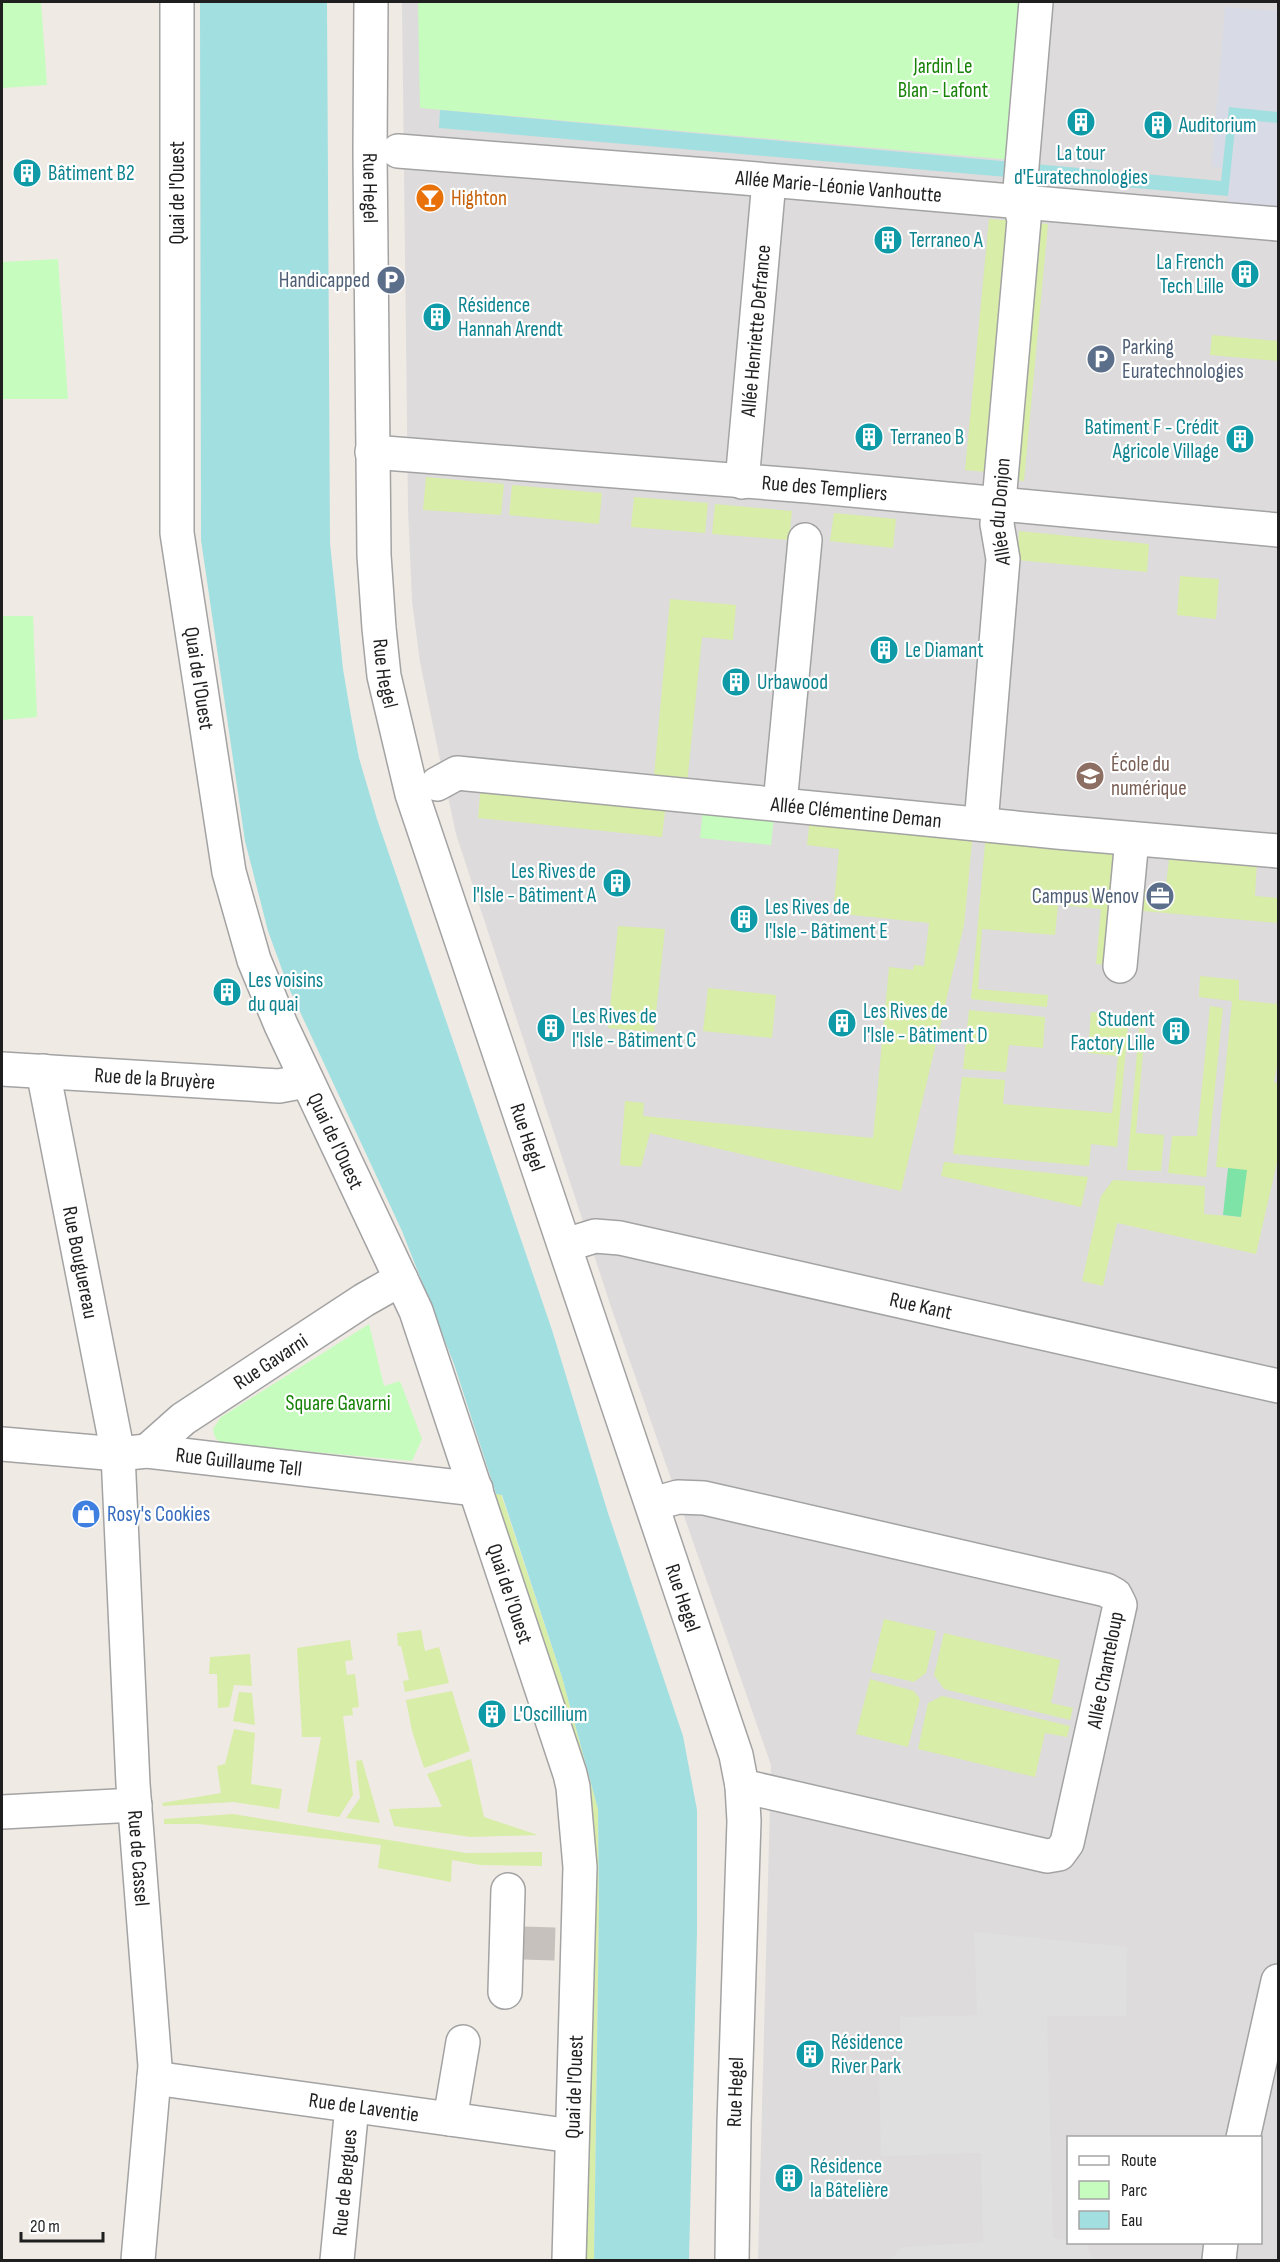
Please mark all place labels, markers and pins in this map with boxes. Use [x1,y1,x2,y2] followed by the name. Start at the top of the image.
[1065,106,1097,138] building icon: La tour d'Euratechnologies
[1142,109,1174,141] building icon: Auditorium
[1178,113,1257,138] place label: Auditorium
[1014,141,1148,190] place label: La tour d'Euratechnologies
[11,157,43,189] building icon: Bâtiment B2
[48,161,135,186] place label: Bâtiment B2
[414,182,446,214] bar icon: Highton
[451,186,507,211] place label: Highton
[872,224,904,256] building icon: Terraneo A
[909,228,984,253] place label: Terraneo A
[1156,250,1224,299] place label: La French Tech Lille
[1229,258,1261,290] building icon: La French Tech Lille
[375,264,407,296] parking icon: Handicapped
[279,268,370,293] place label: Handicapped
[458,293,563,342] place label: Résidence Hannah Arendt
[421,301,453,333] building icon: Résidence Hannah Arendt
[1122,335,1244,384] place label: Parking Euratechnologies
[1085,343,1117,375] parking icon: Parking Euratechnologies
[1084,415,1219,464] place label: Batiment F - Crédit Agricole Village
[853,421,885,453] building icon: Terraneo B
[1224,423,1256,455] building icon: Batiment F - Crédit Agricole Village
[890,425,964,450] place label: Terraneo B
[868,634,900,666] building icon: Le Diamant
[905,638,984,663] place label: Le Diamant
[720,666,752,698] building icon: Urbawood
[757,670,828,695] place label: Urbawood
[1111,752,1187,801] place label: École du numérique
[1074,760,1106,792] school or university icon: École du numérique
[473,859,597,908] place label: Les Rives de l'Isle - Bâtiment A
[601,867,633,899] building icon: Les Rives de l'Isle - Bâtiment A
[1144,880,1176,912] office icon: Campus Wenov
[1032,884,1139,909] place label: Campus Wenov
[765,895,888,944] place label: Les Rives de l'Isle - Bâtiment E
[728,903,760,935] building icon: Les Rives de l'Isle - Bâtiment E
[248,968,323,1017] place label: Les voisins du quai
[211,976,243,1008] building icon: Les voisins du quai
[863,999,988,1048] place label: Les Rives de l'Isle - Bâtiment D
[572,1004,697,1053] place label: Les Rives de l'Isle - Bâtiment C
[826,1007,858,1039] building icon: Les Rives de l'Isle - Bâtiment D
[1071,1007,1155,1056] place label: Student Factory Lille
[535,1012,567,1044] building icon: Les Rives de l'Isle - Bâtiment C
[1160,1015,1192,1047] building icon: Student Factory Lille
[70,1498,102,1530] shop icon: Rosy's Cookies
[107,1502,210,1527] place label: Rosy's Cookies
[476,1698,508,1730] building icon: L'Oscillium
[513,1702,588,1727] place label: L'Oscillium
[831,2030,903,2079] place label: Résidence River Park
[794,2038,826,2070] building icon: Résidence River Park
[810,2154,888,2203] place label: Résidence la Bâtelière
[773,2162,805,2194] building icon: Résidence la Bâtelière

